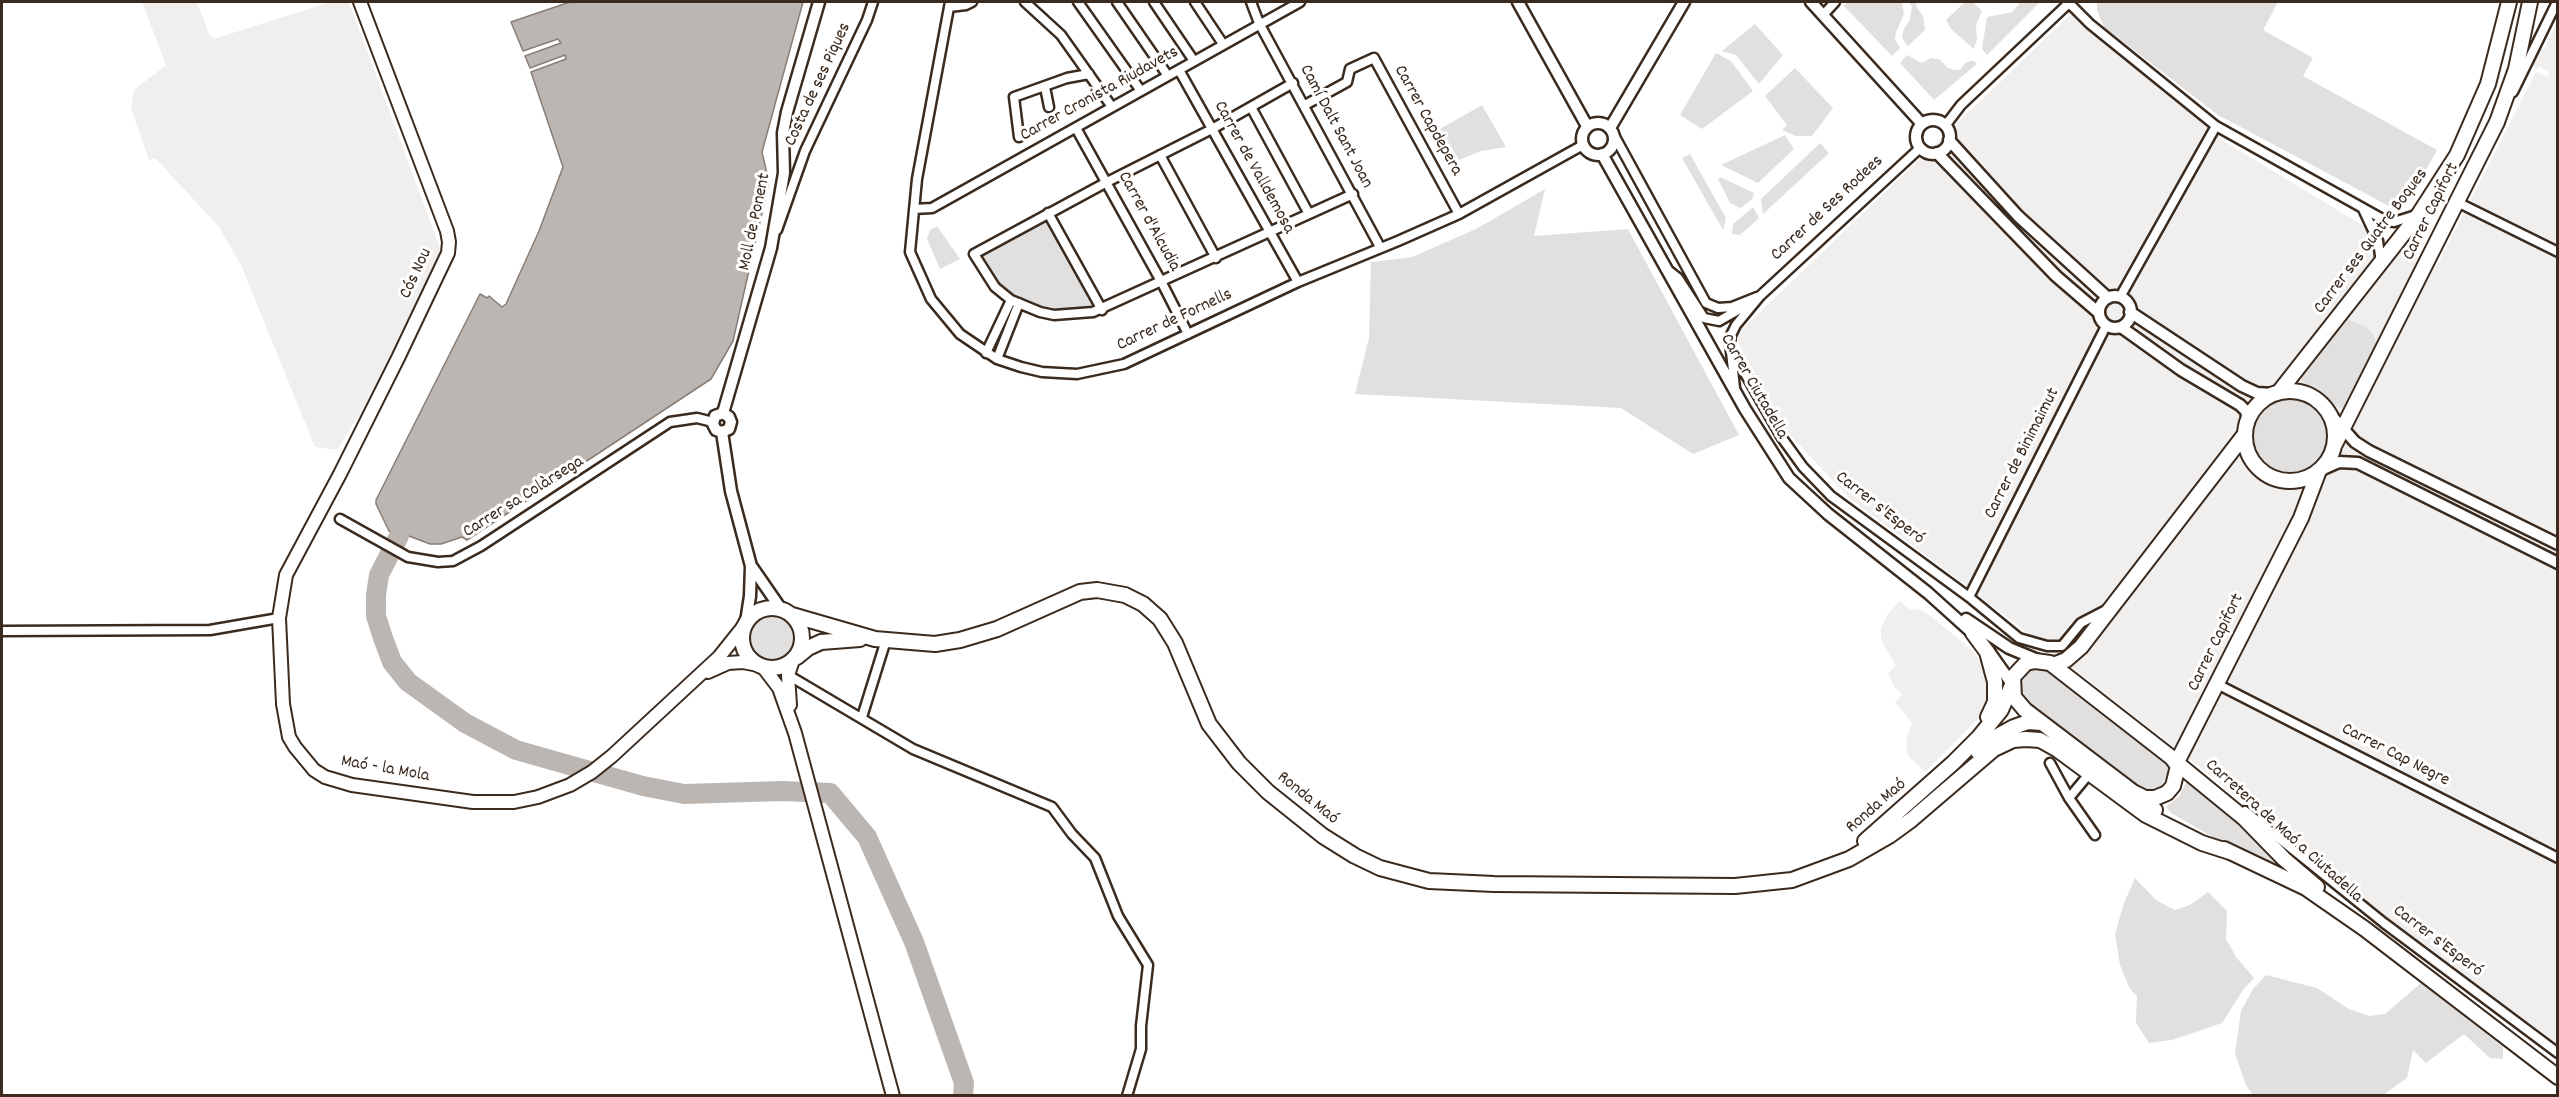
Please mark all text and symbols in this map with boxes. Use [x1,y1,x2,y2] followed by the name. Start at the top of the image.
[781,20,857,150] street label: Costa de ses Piques
[1017,42,1183,148] street label: Carrer Cronista Riudavets
[1293,62,1377,192] street label: Camí Dalt Sant Joan
[1388,62,1466,180] street label: Carrer Capdepera
[1208,98,1298,238] street label: Carrer de Valldemosa
[1767,151,1889,267] street label: Carrer de Ses Rodees
[2399,160,2465,264] street label: Carrer Capifort
[2310,165,2434,319] street label: Carrer ses Quatre Boques
[1112,168,1184,276] street label: Carrer d'Alcudia
[735,171,777,273] street label: Moll de Ponent
[396,245,438,303] street label: Cós Nou
[1114,285,1236,357] street label: Carrer de Fornells
[1714,331,1792,443] street label: Carrer Ciutadella
[1981,385,2065,523] street label: Carrer de Binimaimut
[460,452,588,544] street label: Carrer sa Colàrsega
[1830,467,1928,551] street label: Carrer s'Esperó
[2184,591,2250,695] street label: Carrer Capifort
[2337,719,2453,793] street label: Carrer Cap Negre
[339,752,431,788] street label: Maó - la Mola
[2200,755,2366,909] street label: Carretera de Maó a Ciutadella
[1272,768,1342,830] street label: Ronda Maó
[1842,775,1912,839] street label: Ronda Maó
[2388,901,2486,983] street label: Carrer s'Esperó

